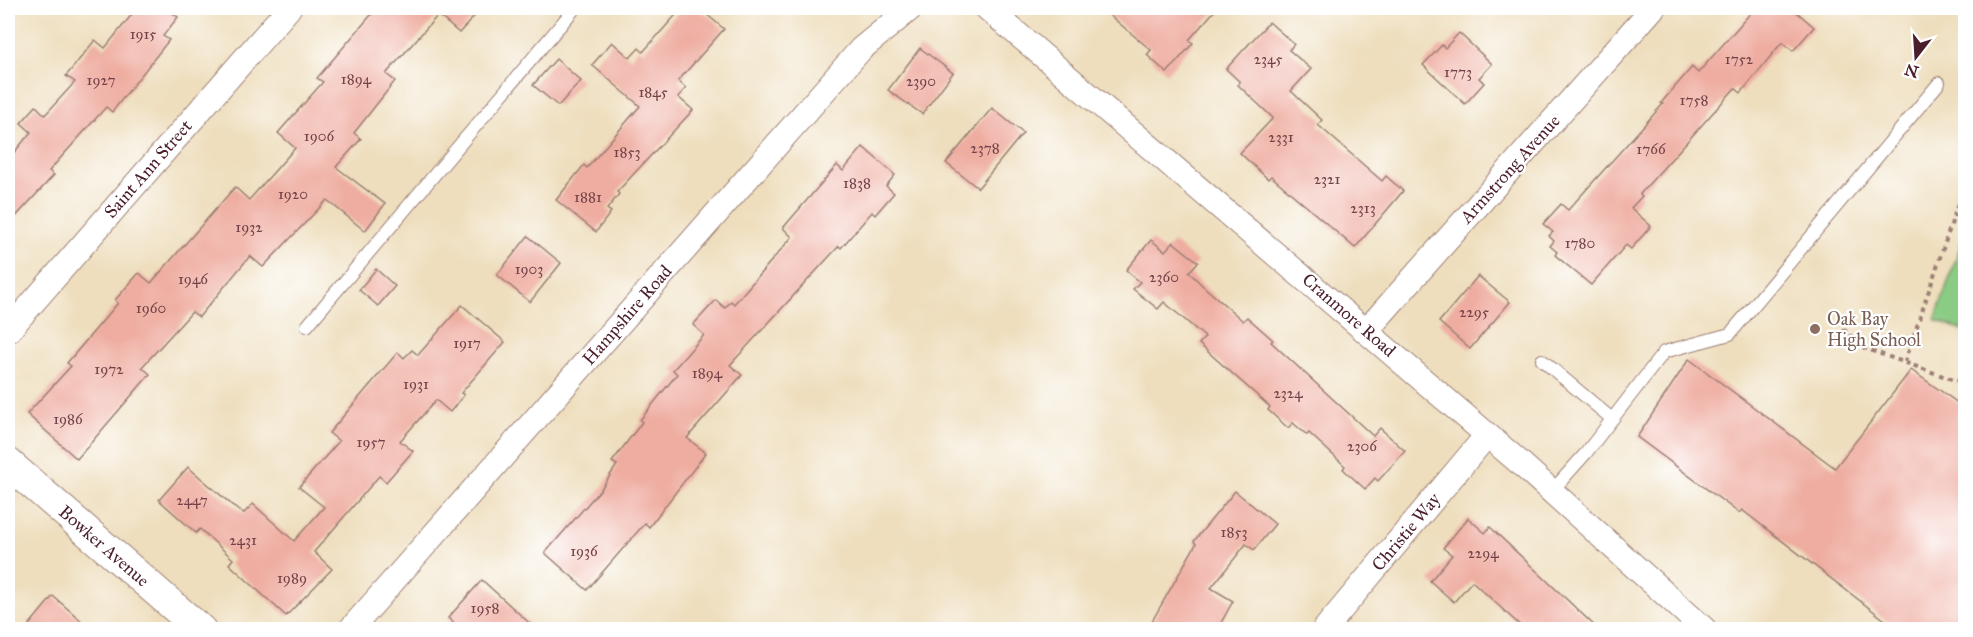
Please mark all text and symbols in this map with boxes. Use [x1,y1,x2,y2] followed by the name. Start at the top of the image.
[130,25,156,43] house number: 1915
[1886,27,1946,87] north arrow
[1254,50,1282,68] house number: 2345
[1725,50,1754,68] house number: 1752
[1902,60,1921,82] text: N
[1444,63,1472,81] house number: 1773
[341,70,372,88] house number: 1894
[87,71,115,89] house number: 1927
[906,72,936,90] house number: 2390
[638,83,668,101] house number: 1845
[1680,91,1708,109] house number: 1758
[1455,110,1565,229] street label: Armstrong Avenue
[99,115,197,223] street label: Saint Ann Street
[304,127,335,145] house number: 1906
[1268,128,1294,146] house number: 2331
[970,139,1000,157] house number: 2378
[1636,140,1667,158] house number: 1766
[614,143,640,161] house number: 1853
[1314,170,1340,188] house number: 2321
[843,174,871,192] house number: 1838
[278,185,308,203] house number: 1920
[574,188,602,206] house number: 1881
[1350,199,1376,217] house number: 2313
[235,218,263,236] house number: 1932
[1565,234,1595,252] house number: 1780
[515,260,543,278] house number: 1903
[578,261,676,369] street label: Hampshire Road
[1149,268,1179,286] house number: 2360
[1298,268,1400,362] street label: Cranmore Road
[178,270,209,288] house number: 1946
[136,299,166,317] house number: 1960
[1459,303,1489,321] house number: 2295
[1827,308,1921,352] place label: Oak Bay High School
[1808,322,1822,336] marker: Oak Bay High School
[453,334,481,352] house number: 1917
[94,360,124,378] house number: 1972
[692,364,723,382] house number: 1894
[403,375,429,393] house number: 1931
[1273,384,1303,402] house number: 2324
[53,410,84,428] house number: 1986
[357,433,385,451] house number: 1957
[1347,437,1378,455] house number: 2306
[1367,488,1445,576] street label: Christie Way
[176,491,208,509] house number: 2447
[54,501,154,591] street label: Bowker Avenue
[1221,523,1247,541] house number: 1853
[229,531,257,549] house number: 2431
[570,542,599,560] house number: 1936
[1467,544,1499,562] house number: 2294
[277,569,307,587] house number: 1989
[471,599,499,617] house number: 1958

